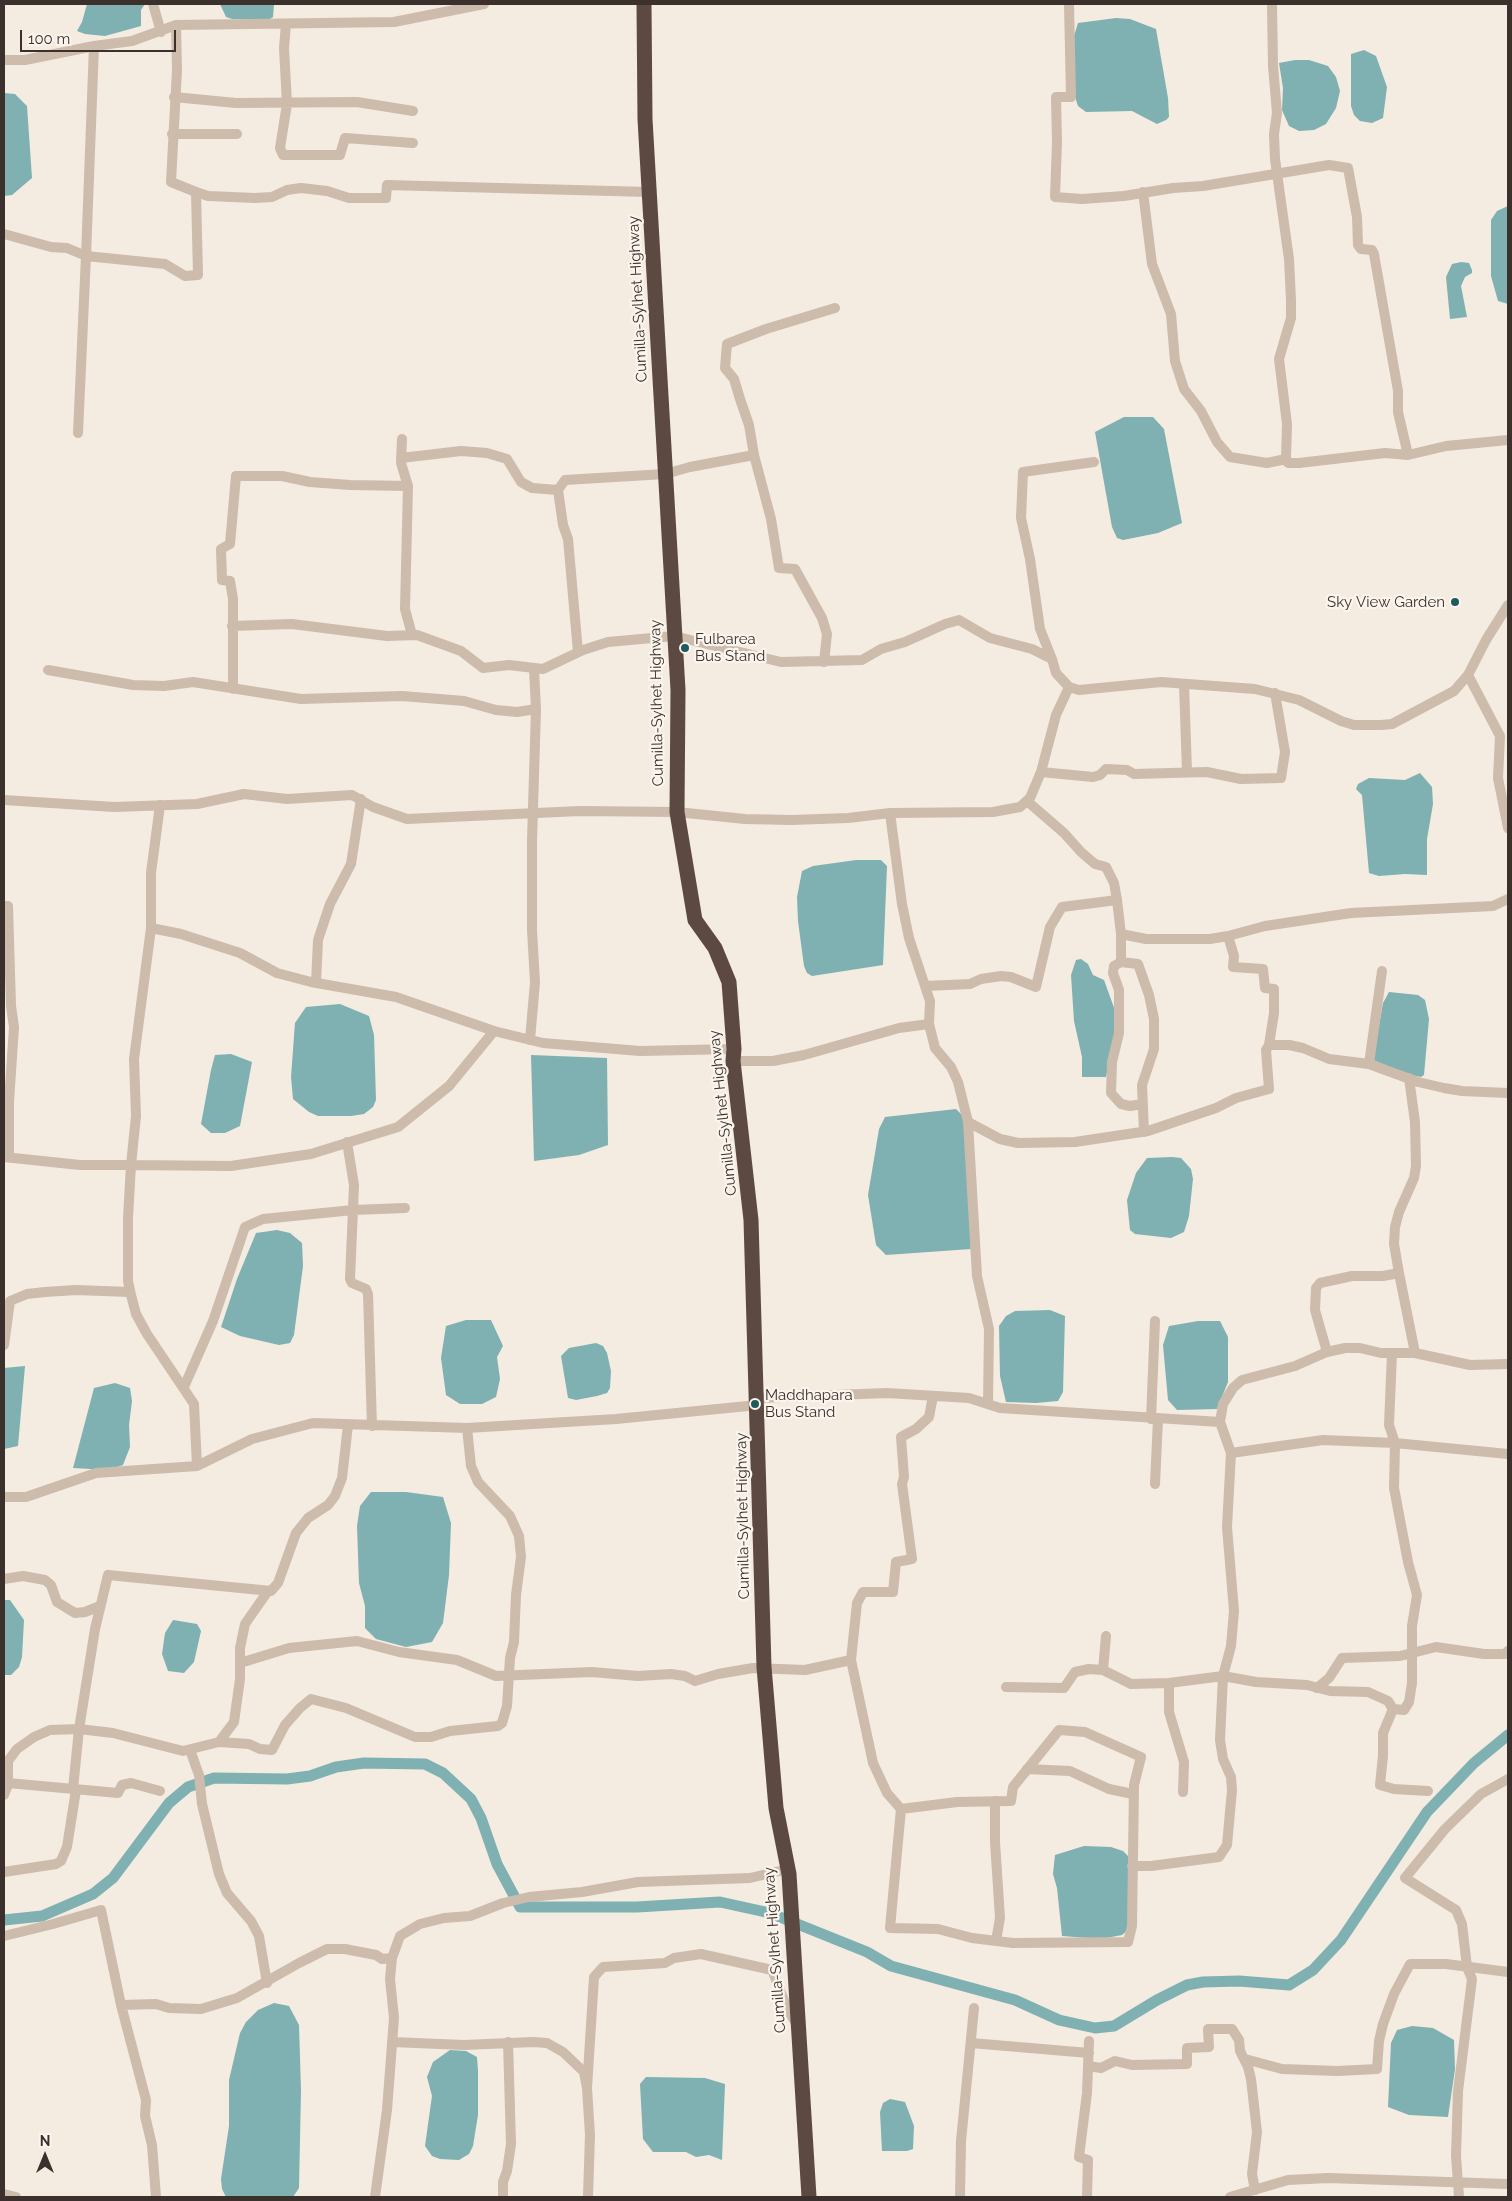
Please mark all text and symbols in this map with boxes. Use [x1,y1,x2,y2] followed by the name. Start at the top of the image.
[22,20,179,52] scale bar
[28,30,70,48] text: 100 m
[625,215,651,383] street label: Cumilla-Sylhet Highway
[1327,593,1445,611] place label: Sky View Garden
[1449,596,1461,608] marker: Sky View Garden
[647,620,667,786] street label: Cumilla-Sylhet Highway
[695,630,765,665] place label: Fulbarea Bus Stand
[679,642,691,654] marker: Fulbarea Bus Stand
[705,1029,741,1197] street label: Cumilla-Sylhet Highway
[765,1386,853,1421] place label: Maddhapara Bus Stand
[749,1398,761,1410] marker: Maddhapara Bus Stand
[733,1433,753,1599] street label: Cumilla-Sylhet Highway
[760,1866,790,2034] street label: Cumilla-Sylhet Highway
[20,2131,70,2181] north arrow
[40,2133,50,2149] text: N

